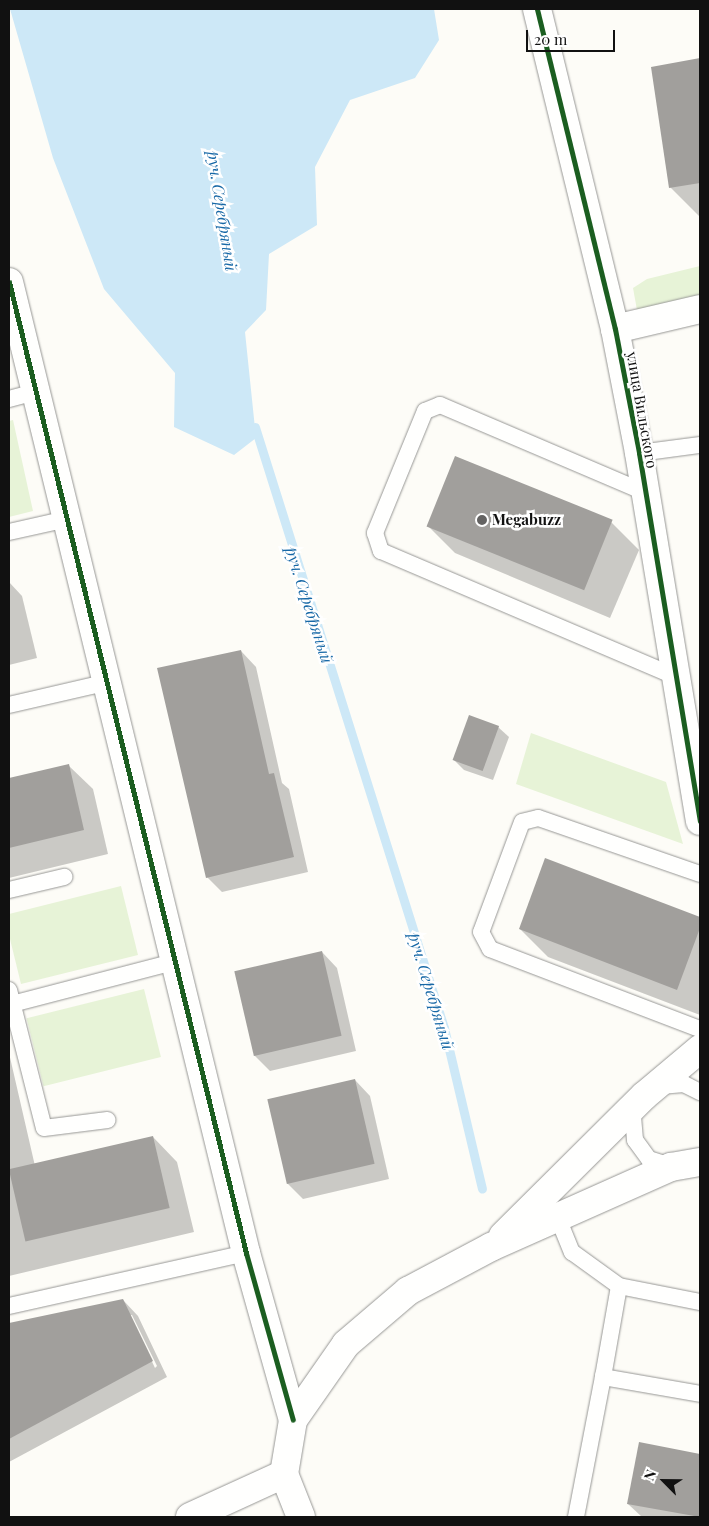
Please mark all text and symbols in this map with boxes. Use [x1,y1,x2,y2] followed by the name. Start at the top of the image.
[529,20,618,52] scale bar
[534,29,567,49] text: 20 m
[203,149,241,273] water label: руч. Серебряный
[623,350,661,470] street label: улица Вильского
[492,511,561,529] place label: Megabuzz
[476,514,488,526] marker: Megabuzz
[281,544,337,666] water label: руч. Серебряный
[404,930,458,1052] water label: руч. Серебряный
[639,1456,689,1506] north arrow
[639,1467,660,1483] text: N

